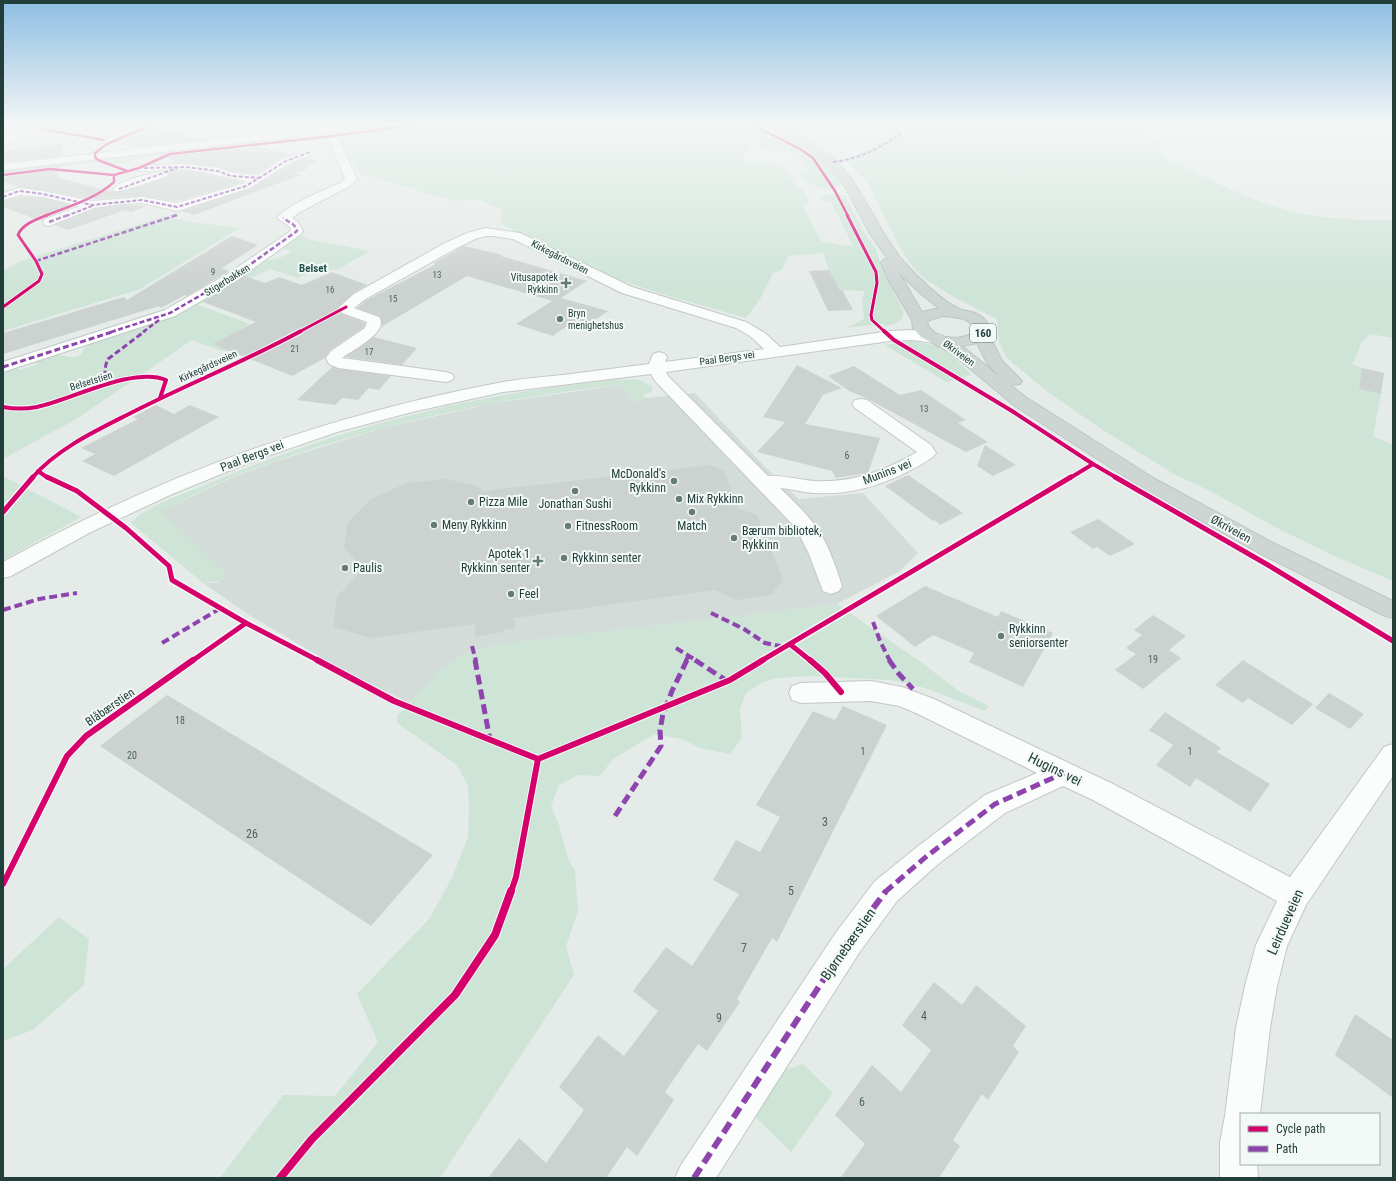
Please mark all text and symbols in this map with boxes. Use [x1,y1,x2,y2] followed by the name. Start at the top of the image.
[530,238,591,276] street label: Kirkegårdsveien
[202,262,252,298] street label: Stigerbakken
[299,262,328,275] district label: Belset
[211,267,215,277] house number: 9
[433,270,441,280] house number: 13
[511,272,558,295] place label: Vitusapotek Rykkinn
[561,278,571,288] marker: Vitusapotek Rykkinn
[326,285,334,295] house number: 16
[389,294,398,304] house number: 15
[568,308,624,331] place label: Bryn menighetshus
[555,314,565,324] marker: Bryn menighetshus
[970,324,996,342] road number: 160
[941,338,977,368] street label: Økriveien
[291,344,299,354] house number: 21
[365,347,374,357] house number: 17
[177,348,239,384] street label: Kirkegårdsveien
[699,349,755,367] street label: Paal Bergs vei
[68,369,114,393] street label: Belsetstien
[920,404,928,414] house number: 13
[218,437,286,475] street label: Paal Bergs vei
[845,450,850,461] house number: 6
[861,456,913,488] street label: Munins vei
[611,467,666,495] place label: McDonald's Rykkinn
[669,476,679,486] marker: McDonald's Rykkinn
[570,486,580,496] marker: Jonathan Sushi
[687,492,744,506] place label: Mix Rykkinn
[674,494,684,504] marker: Mix Rykkinn
[479,495,528,509] place label: Pizza Mile
[466,497,476,507] marker: Pizza Mile
[538,497,612,511] place label: Jonathan Sushi
[687,507,697,517] marker: Match
[1208,512,1254,546] street label: Økriveien
[442,518,507,532] place label: Meny Rykkinn
[576,519,638,533] place label: FitnessRoom
[677,519,707,533] place label: Match
[429,520,439,530] marker: Meny Rykkinn
[563,521,573,531] marker: FitnessRoom
[742,524,822,552] place label: Bærum bibliotek, Rykkinn
[729,533,739,543] marker: Bærum bibliotek, Rykkinn
[461,547,530,575] place label: Apotek 1 Rykkinn senter
[572,551,641,565] place label: Rykkinn senter
[559,553,569,563] marker: Rykkinn senter
[533,556,543,566] marker: Apotek 1 Rykkinn senter
[353,561,382,575] place label: Paulis
[340,563,350,573] marker: Paulis
[519,587,539,601] place label: Feel
[506,589,516,599] marker: Feel
[1009,622,1068,650] place label: Rykkinn seniorsenter
[996,631,1006,641] marker: Rykkinn seniorsenter
[1148,654,1158,665] house number: 19
[83,685,137,729] street label: Blåbærstien
[175,715,185,726] house number: 18
[861,746,865,757] house number: 1
[1188,746,1192,757] house number: 1
[1026,749,1084,789] street label: Hugins vei
[127,750,137,761] house number: 20
[822,815,828,829] house number: 3
[246,827,258,841] house number: 26
[788,884,794,898] house number: 5
[1264,887,1306,957] street label: Leirdueveien
[817,905,879,983] street label: Bjørnebærstien
[741,941,747,955] house number: 7
[921,1009,927,1023] house number: 4
[716,1011,722,1025] house number: 9
[859,1095,865,1109] house number: 6
[1240,1113,1380,1165] legend
[1276,1122,1326,1136] text: Cycle path
[1276,1142,1298,1156] text: Path

